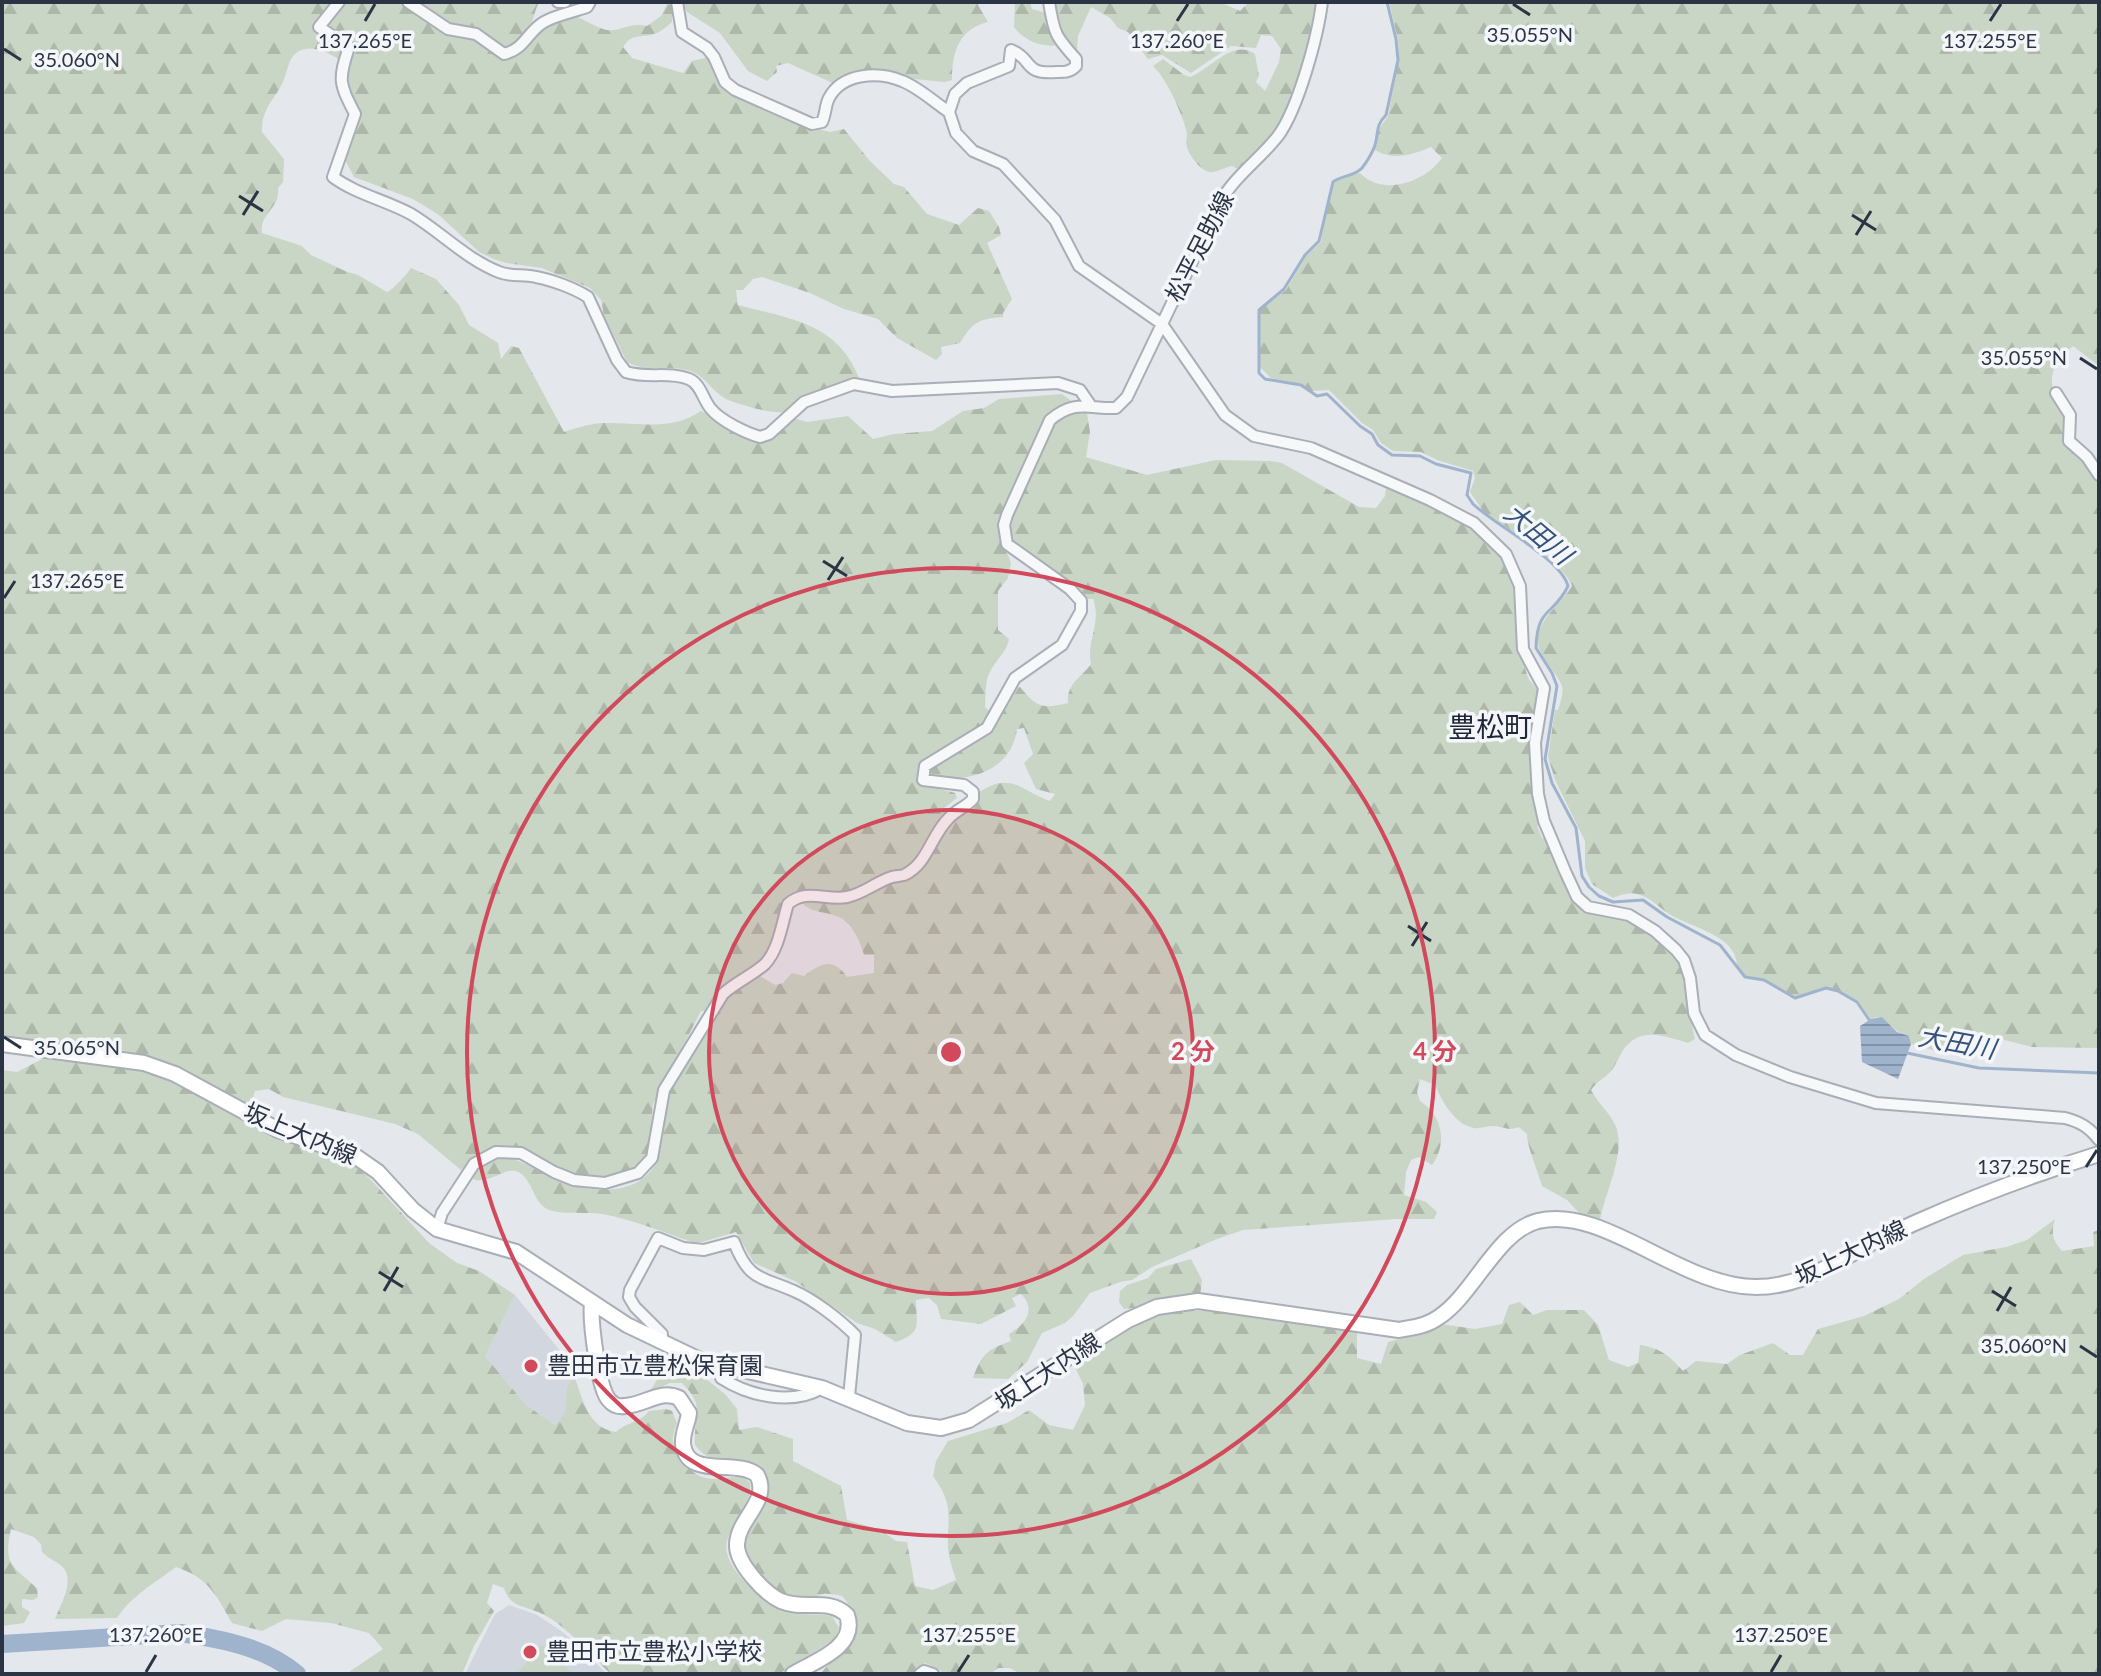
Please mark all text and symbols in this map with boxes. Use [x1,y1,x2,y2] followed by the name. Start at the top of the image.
[1487,22,1573,46] text: 35.055°N
[318,28,412,52] text: 137.265°E
[1130,28,1224,52] text: 137.260°E
[1943,28,2037,52] text: 137.255°E
[34,47,120,71] text: 35.060°N
[1159,186,1239,306] street label: 松平足助線
[1981,345,2067,369] text: 35.055°N
[1498,496,1581,572] water label: 大田川
[30,568,124,592] text: 137.265°E
[1448,709,1532,743] district label: 豊松町
[1916,1019,2001,1065] water label: 大田川
[34,1035,120,1059] text: 35.065°N
[1171,1036,1215,1065] text: 2 分
[1413,1036,1457,1065] text: 4 分
[937,1038,965,1066] centre of rings
[240,1096,361,1169] street label: 坂上大内線
[1977,1154,2071,1178] text: 137.250°E
[1790,1213,1911,1290] street label: 坂上大内線
[989,1326,1105,1416] street label: 坂上大内線
[1981,1333,2067,1357] text: 35.060°N
[547,1350,763,1379] place label: 豊田市立豊松保育園
[522,1357,540,1375] marker: 豊田市立豊松保育園
[109,1622,203,1646] text: 137.260°E
[922,1622,1016,1646] text: 137.255°E
[1734,1622,1828,1646] text: 137.250°E
[546,1636,762,1665] place label: 豊田市立豊松小学校
[521,1643,539,1661] marker: 豊田市立豊松小学校

